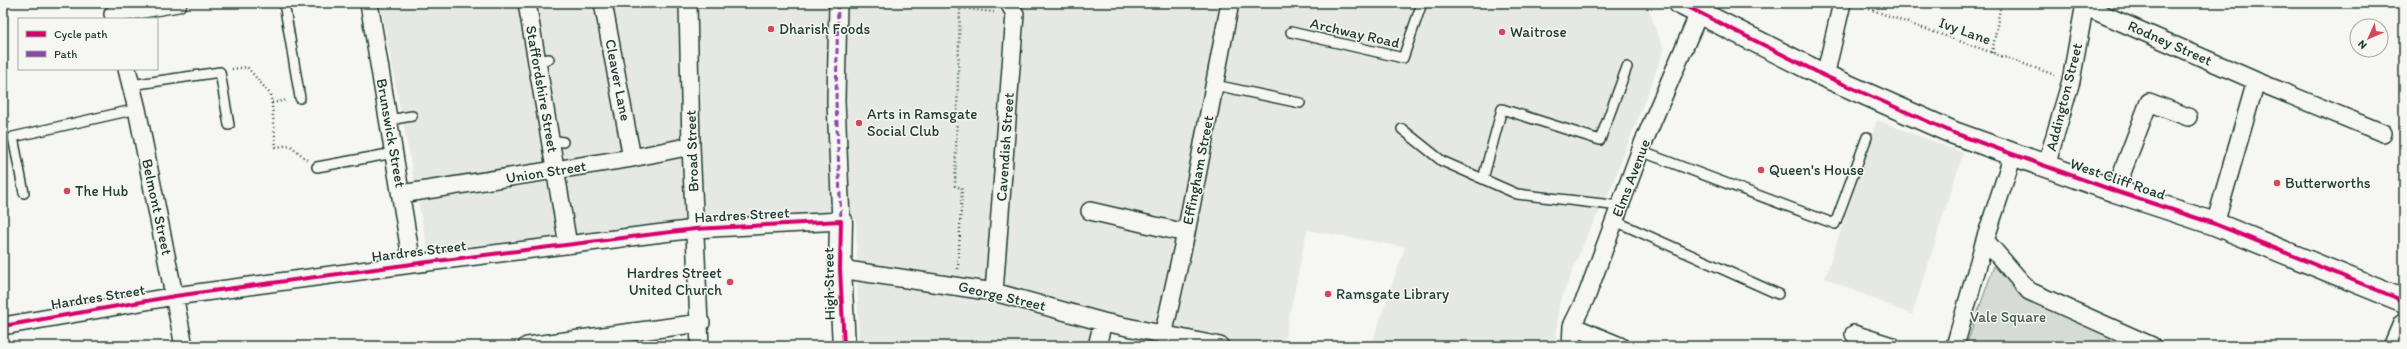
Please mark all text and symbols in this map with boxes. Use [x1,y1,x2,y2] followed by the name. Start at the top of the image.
[1937,13,1993,49] street label: Ivy Lane
[1308,14,1402,52] street label: Archway Road
[2125,16,2215,70] street label: Rodney Street
[18,18,158,70] legend
[2349,18,2389,58] north arrow
[779,20,871,38] place label: Dharish Foods
[1510,23,1567,41] place label: Waitrose
[522,24,562,154] street label: Staffordshire Street
[766,24,776,34] marker: Dharish Foods
[54,27,108,41] text: Cycle path
[1497,27,1507,37] marker: Waitrose
[2355,37,2370,52] text: N
[601,38,635,122] street label: Cleaver Lane
[2042,41,2086,153] street label: Addington Street
[54,47,77,61] text: Path
[373,77,410,189] street label: Brunswick Street
[992,92,1018,202] street label: Cavendish Street
[867,105,978,140] place label: Arts in Ramsgate Social Club
[682,109,702,192] street label: Broad Street
[1179,113,1217,226] street label: Effingham Street
[854,118,864,128] marker: Arts in Ramsgate Social Club
[1608,137,1654,219] street label: Elms Avenue
[2068,154,2169,204] street label: West Cliff Road
[138,157,176,257] street label: Belmont Street
[504,157,588,187] street label: Union Street
[1769,161,1864,179] place label: Queen's House
[1756,165,1766,175] marker: Queen's House
[2285,174,2371,192] place label: Butterworths
[2272,178,2282,188] marker: Butterworths
[75,182,129,200] place label: The Hub
[62,186,72,196] marker: The Hub
[694,203,790,226] street label: Hardres Street
[371,236,468,266] street label: Hardres Street
[819,247,839,321] street label: High Street
[627,264,722,299] place label: Hardres Street United Church
[725,277,735,287] marker: Hardres Street United Church
[957,277,1048,315] street label: George Street
[50,281,147,313] street label: Hardres Street
[1336,285,1449,303] place label: Ramsgate Library
[1323,289,1333,299] marker: Ramsgate Library
[1970,308,2046,326] park label: Vale Square

